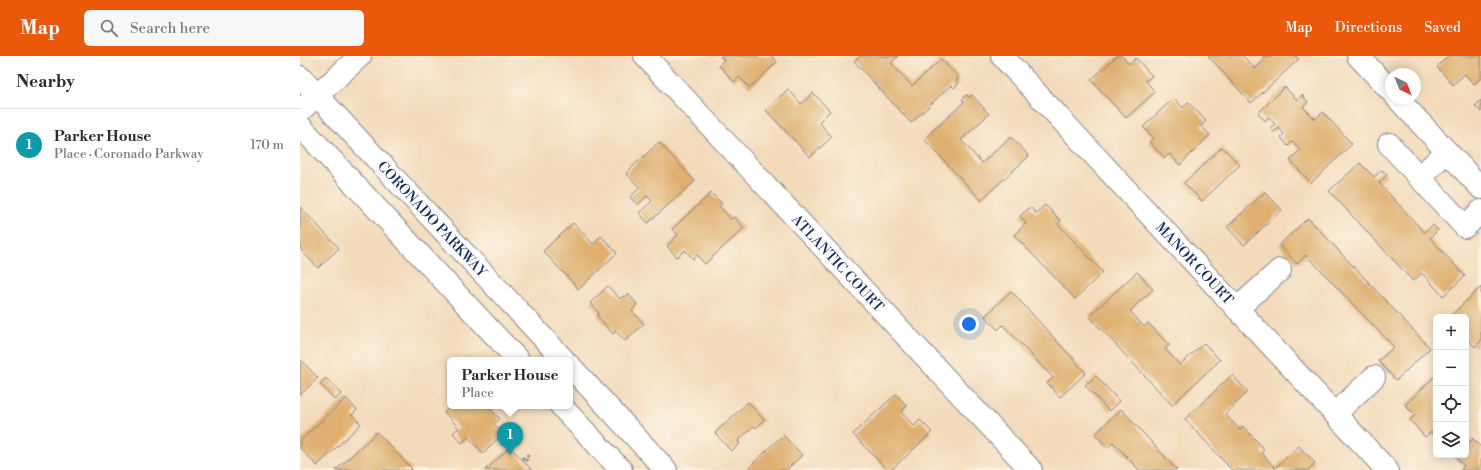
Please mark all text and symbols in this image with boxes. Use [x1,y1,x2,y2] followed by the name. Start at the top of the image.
[84,10,364,46] search box
[20,16,60,40] text: Map
[98,17,120,39] icon: search
[130,19,210,38] text: Search here
[1285,19,1313,37] text: Map
[1335,19,1402,37] text: Directions
[1424,19,1461,37] text: Saved
[1385,68,1421,104] north arrow
[16,71,75,93] text: Nearby
[54,127,151,146] text: Parker House
[26,137,32,153] text: 1
[250,137,284,153] text: 170 m
[54,146,204,162] text: Place · Coronado Parkway
[373,158,491,282] street label: CORONADO PARKWAY
[787,210,887,316] street label: ATLANTIC COURT
[1151,219,1237,309] street label: MANOR COURT
[959,314,979,334] your location
[1433,314,1469,458] map controls
[1433,314,1469,350] button: +
[1433,350,1469,386] button: −
[447,357,573,409] popup
[461,366,559,385] text: Parker House
[461,385,494,401] text: Place
[1433,386,1469,422] button: locate
[497,422,523,455] pin: 1
[1433,422,1469,458] button: layers

